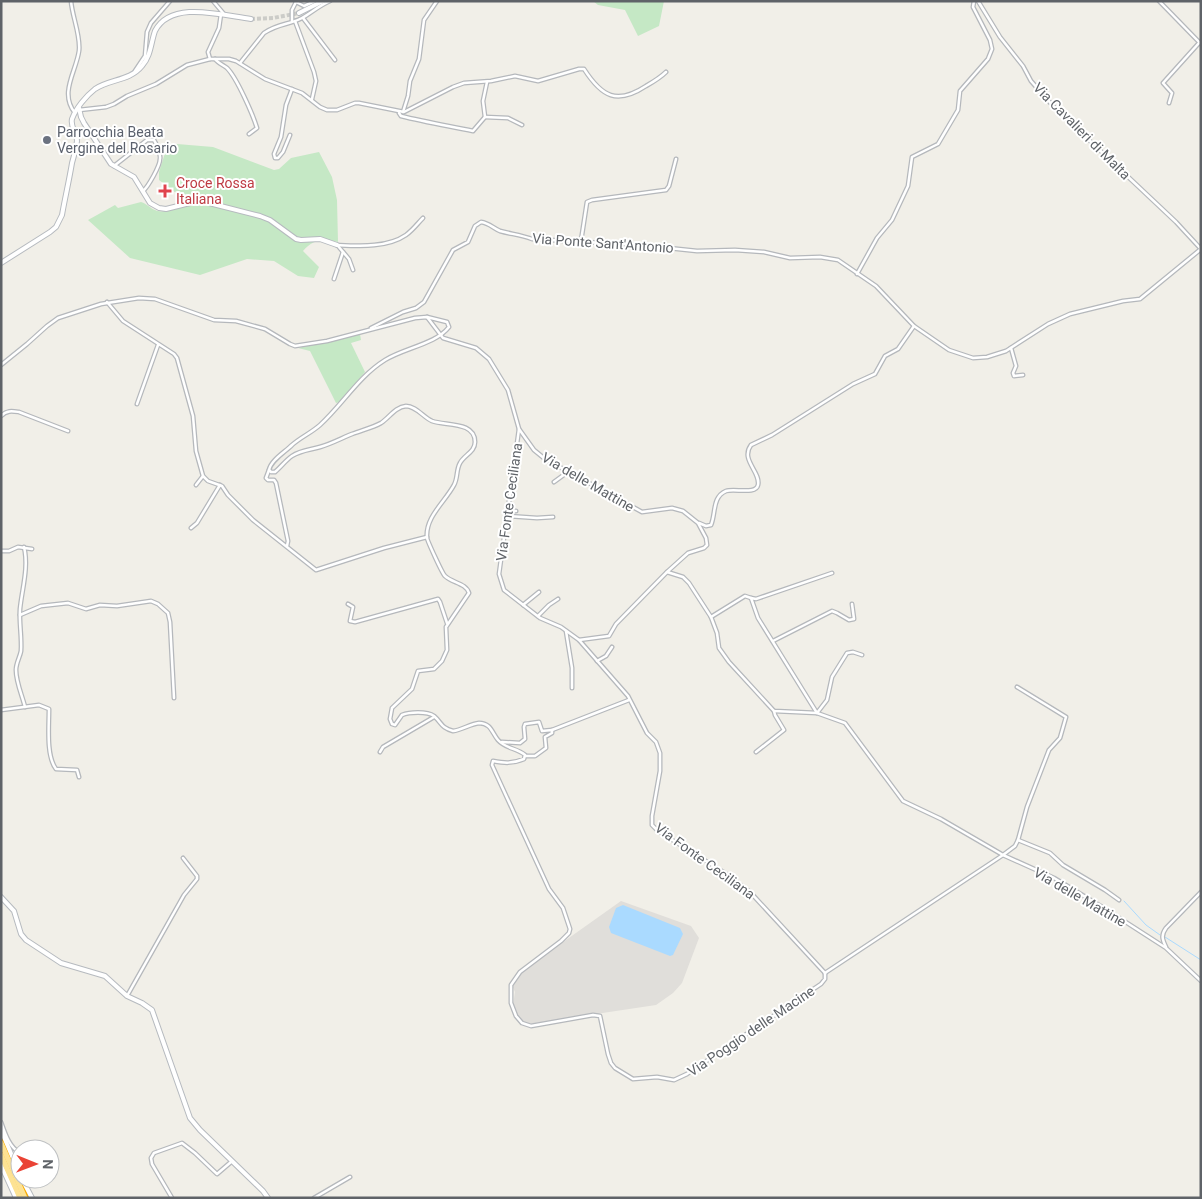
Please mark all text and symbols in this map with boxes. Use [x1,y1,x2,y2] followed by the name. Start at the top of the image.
[1030,79,1134,183] street label: Via Cavalieri di Malta
[57,124,177,156] place label: Parrocchia Beata Vergine del Rosario
[41,134,53,146] marker: Parrocchia Beata Vergine del Rosario
[176,175,255,207] place label: Croce Rossa Italiana
[158,184,172,198] marker: Croce Rossa Italiana
[532,230,674,256] street label: Via Ponte Sant'Antonio
[493,442,525,562] street label: Via Fonte Ceciliana
[539,449,637,515] street label: Via delle Mattine
[652,819,758,903] street label: Via Fonte Ceciliana
[1031,864,1129,930] street label: Via delle Mattine
[685,983,817,1079] street label: Via Poggio delle Macine
[10,1139,60,1189] north arrow
[40,1159,56,1169] text: N

